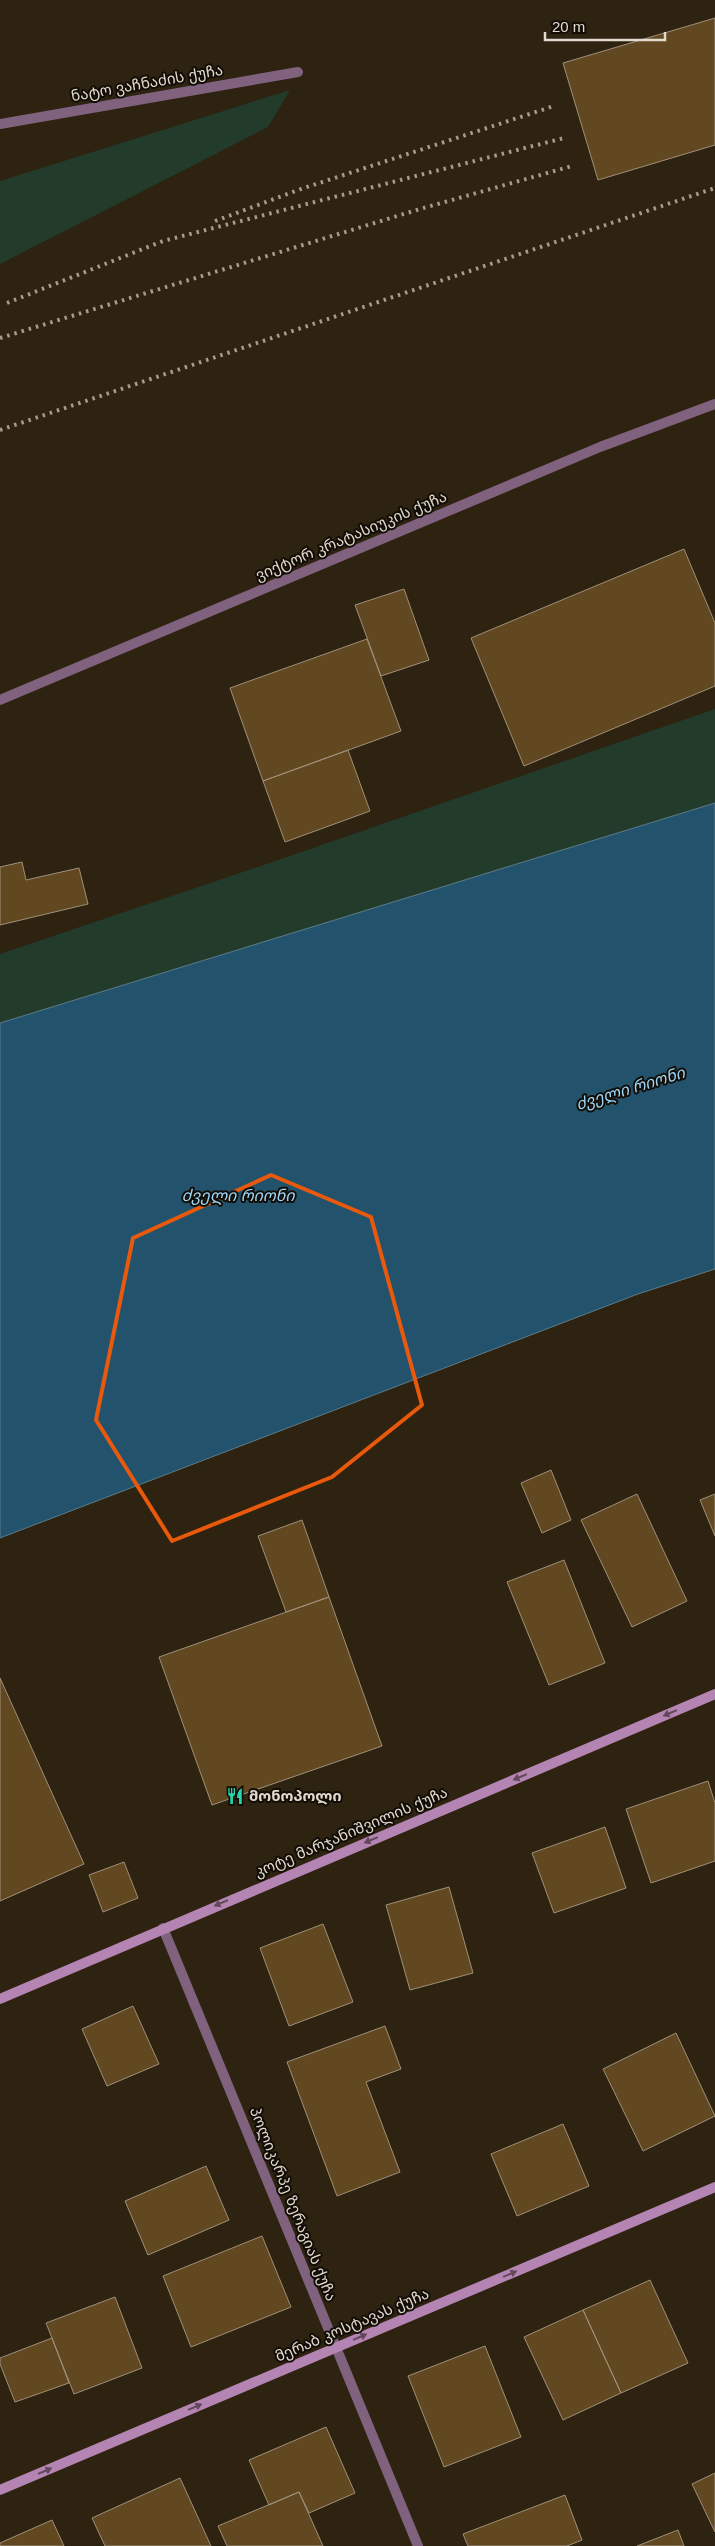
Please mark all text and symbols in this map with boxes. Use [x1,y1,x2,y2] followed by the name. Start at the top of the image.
[545,10,665,42] scale bar
[552,18,585,35] text: 20 m
[70,61,224,105] street label: ნატო ვაჩნაძის ქუჩა
[253,487,449,585] street label: ვიქტორ კრატასიუკის ქუჩა
[574,1064,688,1114] water label: ძველი რიონი
[182,1187,295,1205] water label: ძველი რიონი
[663,1710,677,1718] one-way arrow
[513,1773,528,1781] one-way arrow
[252,1783,450,1881] street label: კოტე მარჯანიშვილის ქუჩა
[225,1786,245,1806] restaurant icon: მონოპოლი
[249,1787,342,1805] place label: მონოპოლი
[363,1836,378,1844] one-way arrow
[214,1900,228,1908] one-way arrow
[246,2104,340,2304] street label: პოლიკარპე ზერაგიას ქუჩა
[503,2270,518,2278] one-way arrow
[272,2284,432,2366] street label: მერაბ კოსტავას ქუჩა
[353,2333,367,2341] one-way arrow
[187,2403,202,2411] one-way arrow
[38,2466,52,2474] one-way arrow

